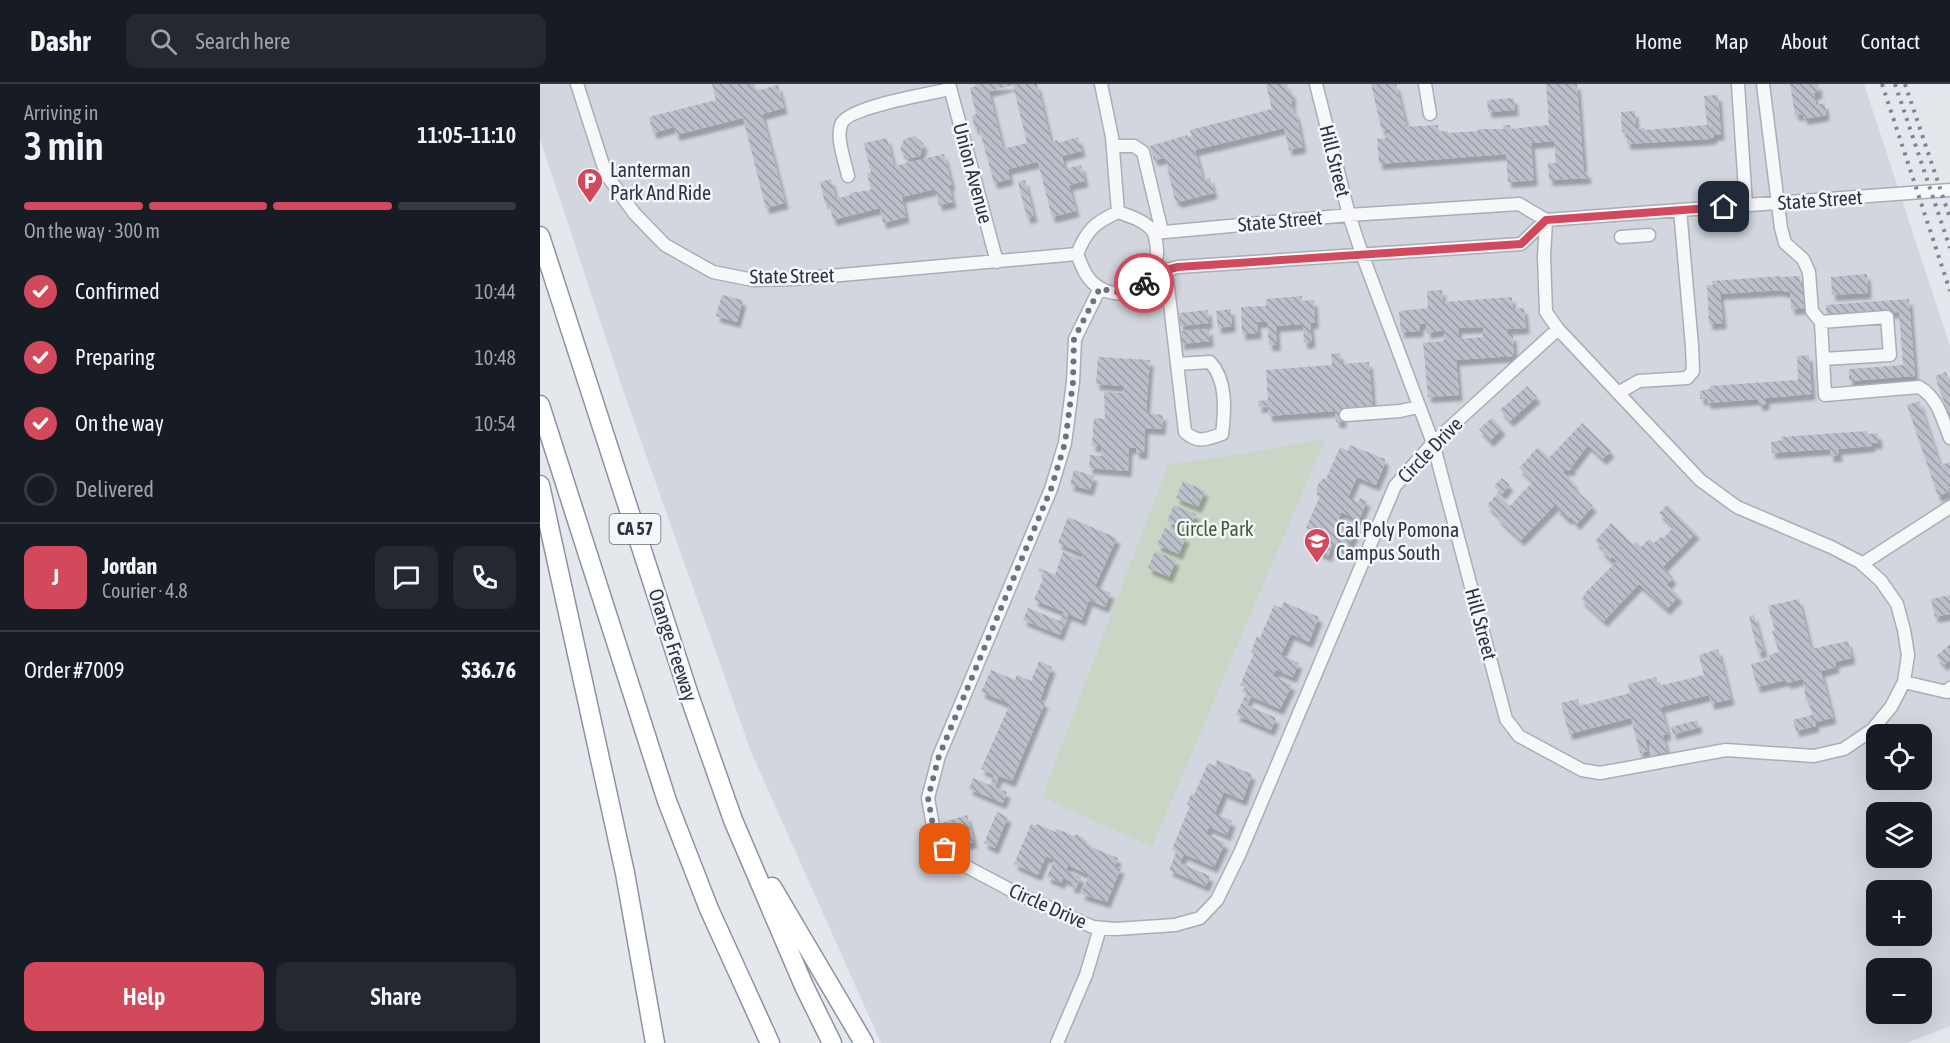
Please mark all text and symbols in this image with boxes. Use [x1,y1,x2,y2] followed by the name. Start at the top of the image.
[126,14,546,68] search box
[30,25,90,57] text: Dashr
[147,25,180,58] icon: search
[195,28,290,54] text: Search here
[1635,29,1682,53] text: Home
[1715,29,1749,53] text: Map
[1782,29,1828,53] text: About
[1861,29,1920,53] text: Contact
[24,101,98,124] text: Arriving in
[949,120,998,226] street label: Union Avenue
[417,122,516,148] text: 11:05–11:10
[1315,122,1356,200] street label: Hill Street
[24,124,104,168] text: 3 min
[610,158,711,204] place label: Lanterman Park And Ride
[575,166,605,204] parking icon: Lanterman Park And Ride
[1698,181,1749,232] pin
[1777,185,1863,214] street label: State Street
[1707,190,1740,223] icon: home
[1237,205,1323,236] street label: State Street
[24,219,160,242] text: On the way · 300 m
[1114,253,1174,313] courier
[749,263,835,288] street label: State Street
[1128,267,1161,300] icon: bike
[24,275,57,308] icon: check
[75,278,160,304] text: Confirmed
[474,280,516,303] text: 10:44
[24,341,57,374] icon: check
[75,344,155,370] text: Preparing
[474,346,516,369] text: 10:48
[24,407,57,440] icon: check
[75,410,164,436] text: On the way
[474,412,516,435] text: 10:54
[1393,412,1467,487] street label: Circle Drive
[75,476,154,502] text: Delivered
[610,514,661,544] road number: CA 57
[1176,517,1254,540] park label: Circle Park
[1336,518,1459,564] place label: Cal Poly Pomona Campus South
[1302,526,1332,564] school or university icon: Cal Poly Pomona Campus South
[375,546,438,609] button: chat
[453,546,516,609] button: phone
[102,553,157,579] text: Jordan
[52,564,59,590] text: J
[102,579,188,602] text: Courier · 4.8
[1461,585,1502,663] street label: Hill Street
[644,586,702,704] street label: Orange Freeway
[24,657,124,683] text: Order #7009
[461,657,516,683] text: $36.76
[1866,724,1932,1024] map controls
[1866,724,1932,790] button: locate
[1866,802,1932,868] button: layers
[919,823,970,874] pin
[928,832,961,865] icon: bag
[1006,878,1091,933] street label: Circle Drive
[1866,880,1932,946] button: +
[1866,958,1932,1024] button: −
[24,962,264,1031] button: Help
[276,962,516,1031] button: Share

